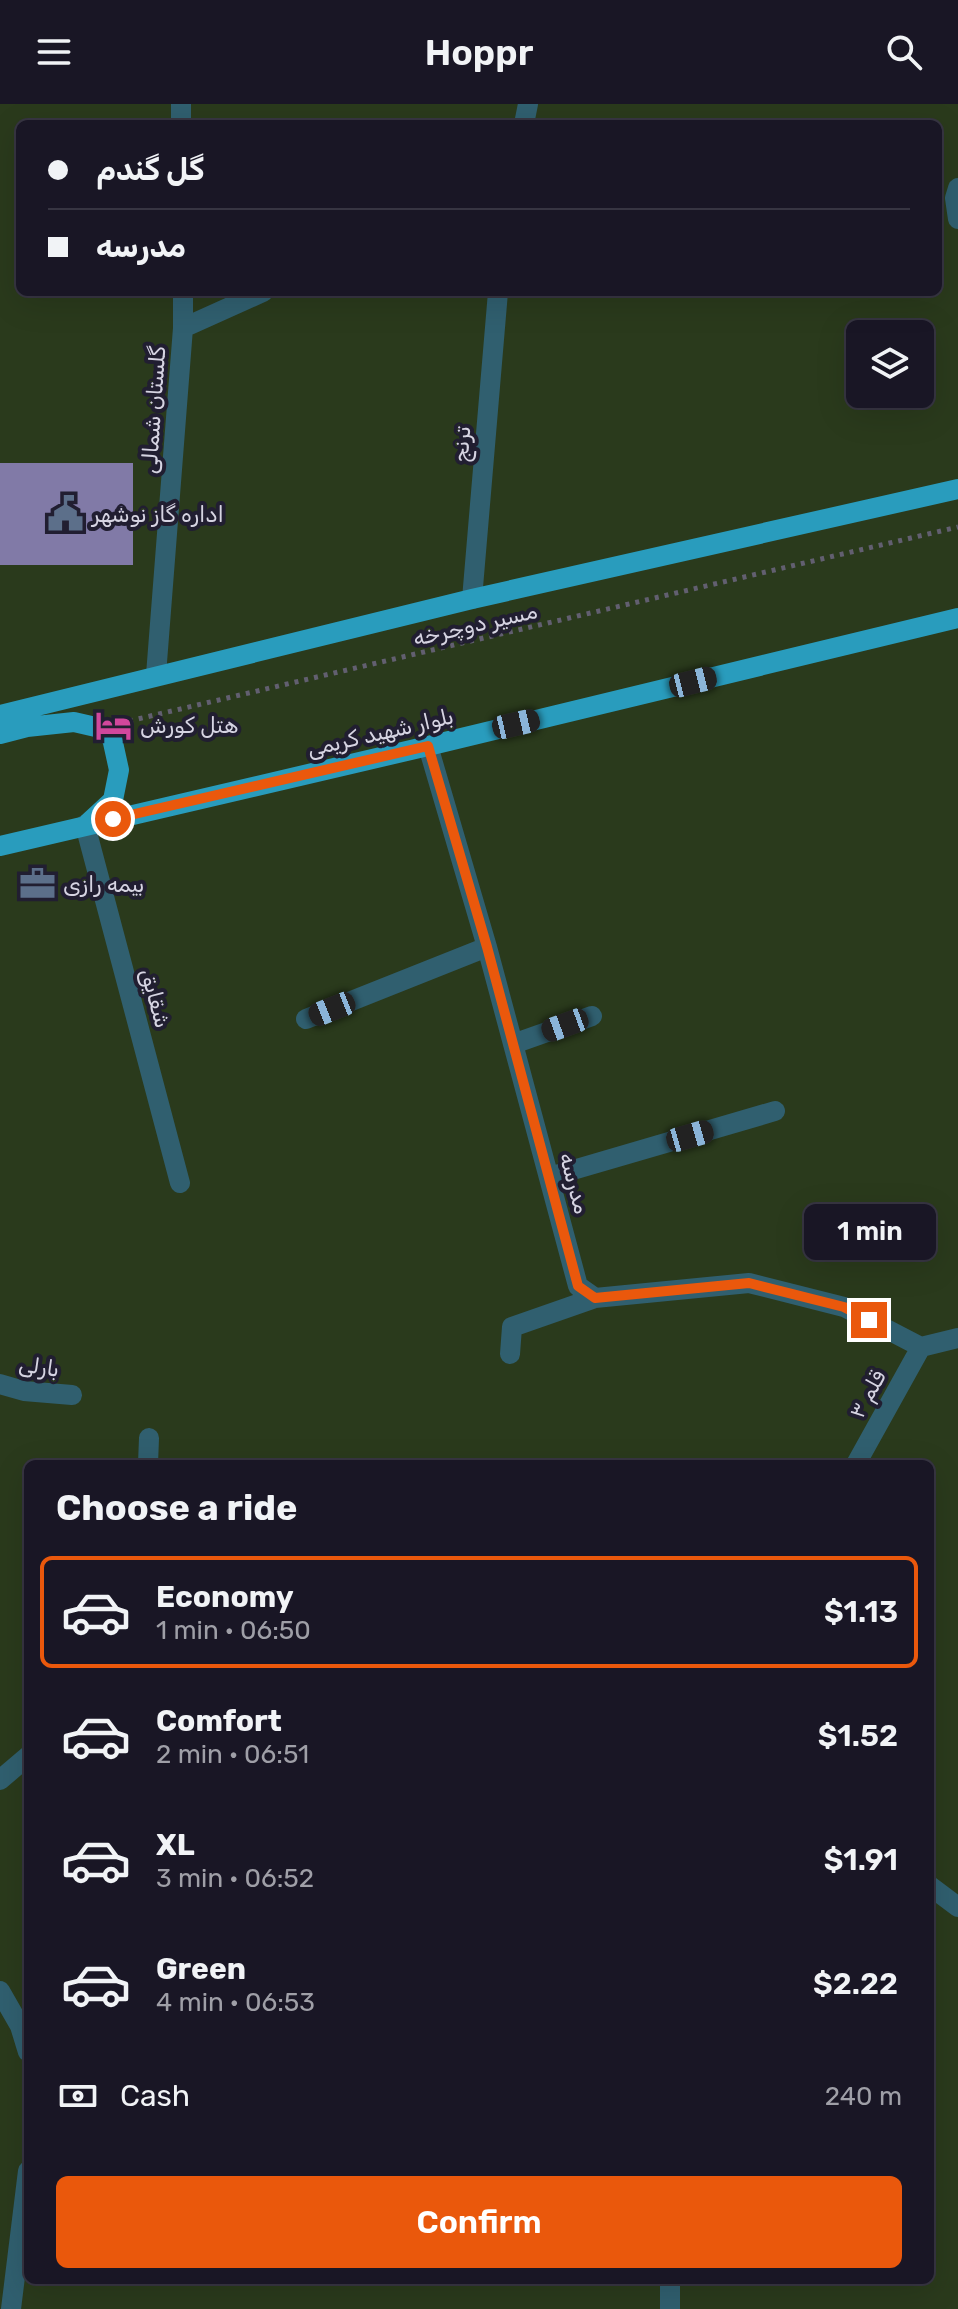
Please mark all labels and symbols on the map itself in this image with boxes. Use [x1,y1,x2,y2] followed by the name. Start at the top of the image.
[136,345,171,475] street label: گلستان شمالی
[446,425,479,463] street label: ترنج
[47,495,85,533] public building icon: اداره گاز نوشهر
[90,501,224,528] place label: اداره گاز نوشهر
[410,597,540,652] street label: مسیر دوچرخه
[667,665,719,699] car
[304,703,456,762] street label: بلوار شهید کریمی
[95,706,133,744] hotel icon: هتل کورش
[490,707,542,741] car
[140,712,239,739] place label: هتل کورش
[95,801,131,837] route start
[18,865,56,903] office icon: بیمه رازی
[63,871,145,898] place label: بیمه رازی
[135,965,176,1031] street label: شقایق
[305,989,359,1029] car
[538,1006,592,1044] car
[664,1118,716,1154] car
[553,1149,596,1217] street label: مدرسه
[803,1204,935,1260] callout: 1 min
[851,1302,887,1338] route end
[17,1350,61,1383] street label: بارلی
[843,1365,893,1424] street label: قلم ۳

